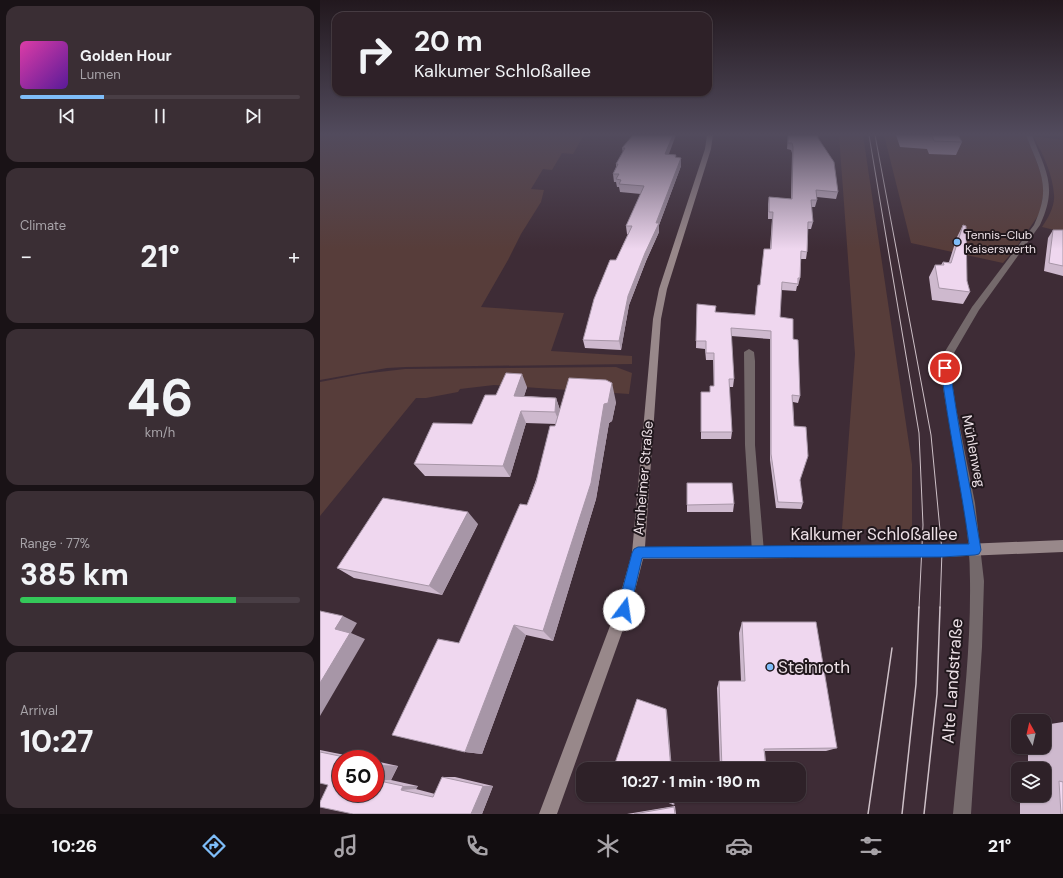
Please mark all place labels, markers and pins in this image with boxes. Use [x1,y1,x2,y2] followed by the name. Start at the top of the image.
[965,227,1036,257] place label: Tennis-Club Kaiserswerth
[952,237,962,247] marker: Tennis-Club Kaiserswerth
[928,351,962,385] pin
[778,656,850,678] place label: Steinroth
[765,662,775,672] marker: Steinroth

